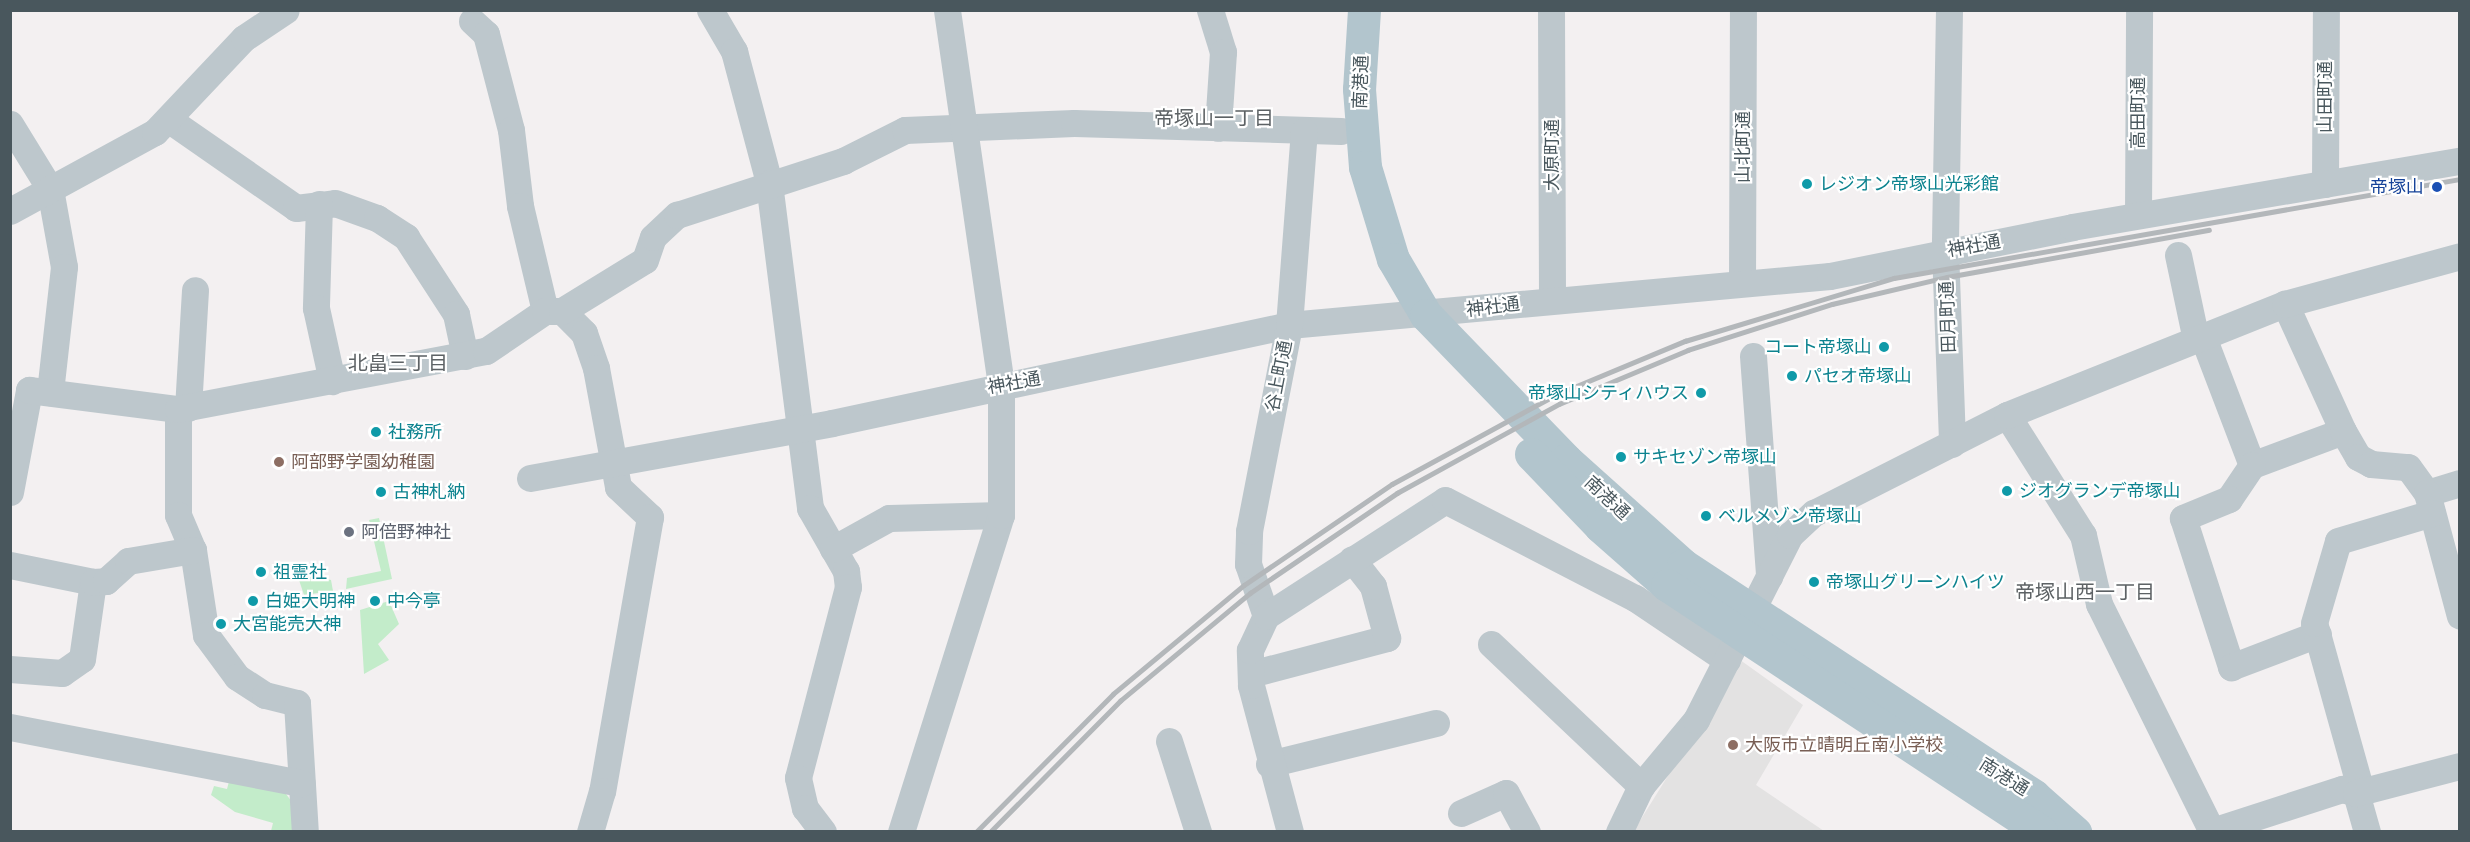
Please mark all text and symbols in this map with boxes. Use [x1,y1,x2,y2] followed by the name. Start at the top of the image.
[1349,55,1373,109] street label: 南港通
[2314,61,2336,133] street label: 山田町通
[2127,77,2149,149] street label: 高田町通
[1154,106,1274,130] district label: 帝塚山一丁目
[1732,111,1754,183] street label: 山北町通
[1541,119,1563,191] street label: 大原町通
[1819,173,1999,195] place label: レジオン帝塚山光彩館
[2370,176,2424,198] place label: 帝塚山
[1800,177,1814,191] marker: レジオン帝塚山光彩館
[2428,178,2446,196] marker: 帝塚山
[1946,231,2002,261] street label: 神社通
[1936,281,1960,353] street label: 田月町通
[1465,293,1521,321] street label: 神社通
[1764,336,1872,358] place label: コート帝塚山
[1262,339,1296,413] street label: 谷上町通
[1877,340,1891,354] marker: コート帝塚山
[348,351,448,375] district label: 北畠三丁目
[1804,365,1912,387] place label: パセオ帝塚山
[986,368,1042,398] street label: 神社通
[1785,369,1799,383] marker: パセオ帝塚山
[1527,382,1689,404] place label: 帝塚山シティハウス
[1694,386,1708,400] marker: 帝塚山シティハウス
[388,421,442,443] place label: 社務所
[369,425,383,439] marker: 社務所
[1633,446,1777,468] place label: サキセゾン帝塚山
[1614,450,1628,464] marker: サキセゾン帝塚山
[291,451,435,473] place label: 阿部野学園幼稚園
[272,455,286,469] marker: 阿部野学園幼稚園
[1580,472,1634,524] street label: 南港通
[2019,480,2181,502] place label: ジオグランデ帝塚山
[393,481,465,503] place label: 古神札納
[2000,484,2014,498] marker: ジオグランデ帝塚山
[374,485,388,499] marker: 古神札納
[1718,505,1862,527] place label: ベルメゾン帝塚山
[1699,509,1713,523] marker: ベルメゾン帝塚山
[361,521,451,543] place label: 阿倍野神社
[342,525,356,539] marker: 阿倍野神社
[273,561,327,583] place label: 祖霊社
[254,565,268,579] marker: 祖霊社
[1826,571,2006,593] place label: 帝塚山グリーンハイツ
[1807,575,1821,589] marker: 帝塚山グリーンハイツ
[2015,580,2155,604] district label: 帝塚山西一丁目
[265,590,355,612] place label: 白姫大明神
[387,590,441,612] place label: 中今亭
[246,594,260,608] marker: 白姫大明神
[368,594,382,608] marker: 中今亭
[233,613,341,635] place label: 大宮能売大神
[214,617,228,631] marker: 大宮能売大神
[1745,734,1943,756] place label: 大阪市立晴明丘南小学校
[1726,738,1740,752] marker: 大阪市立晴明丘南小学校
[1975,754,2033,800] street label: 南港通

